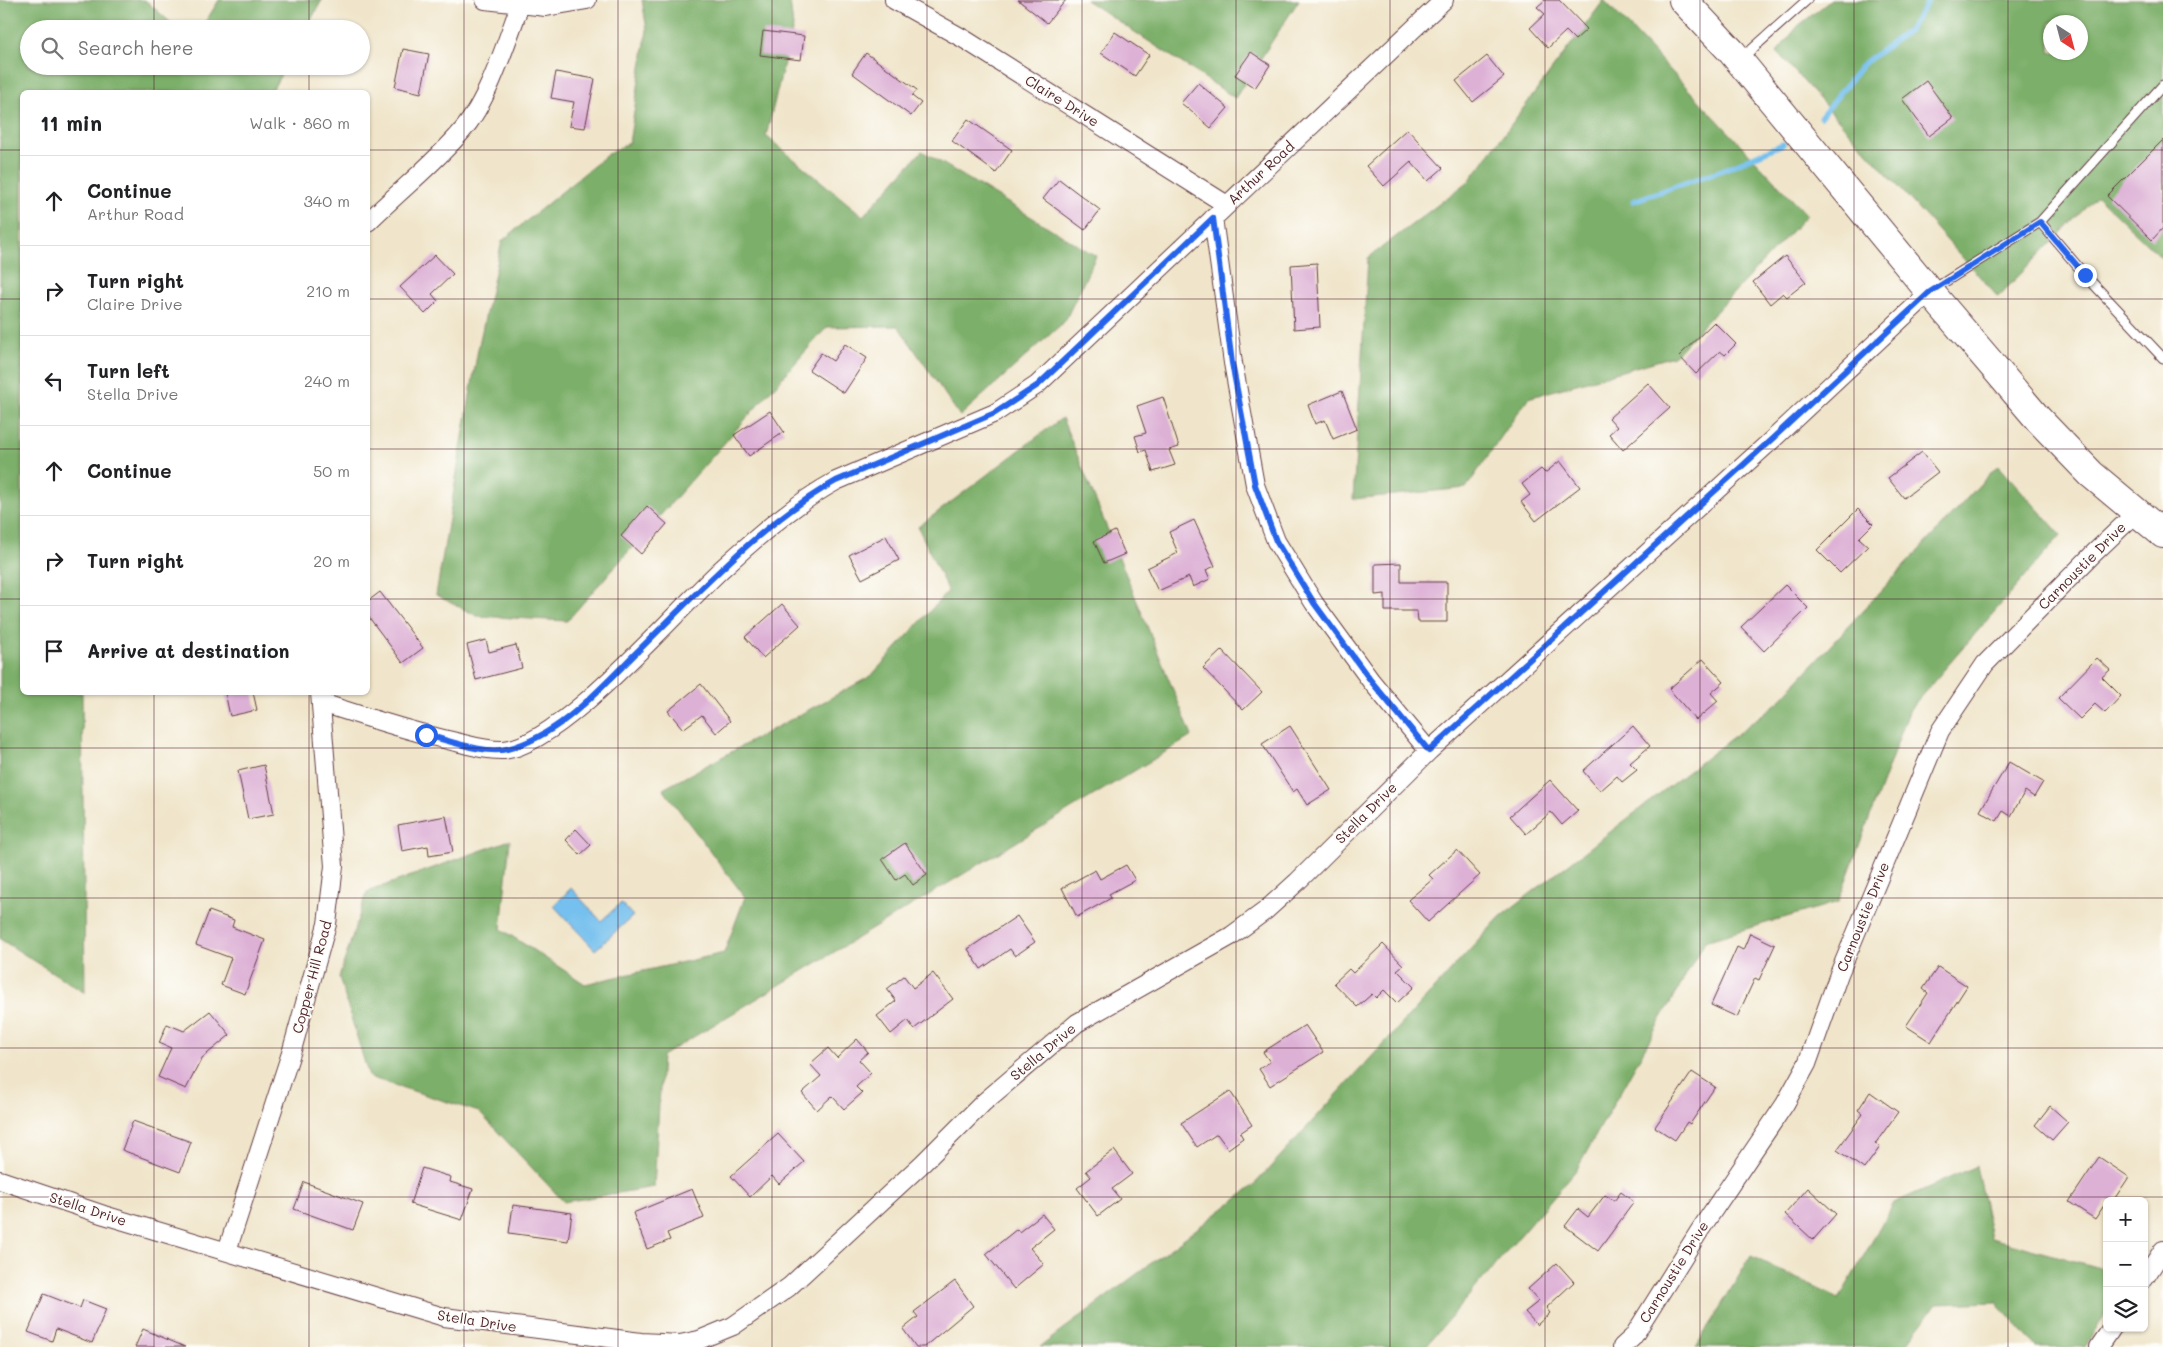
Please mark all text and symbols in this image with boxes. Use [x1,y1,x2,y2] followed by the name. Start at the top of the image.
[2043,15,2088,60] north arrow
[20,20,370,75] search box
[38,34,66,62] icon: search
[78,35,194,60] text: Search here
[1022,70,1103,131] street label: Claire Drive
[40,109,102,136] text: 11 min
[249,112,350,133] text: Walk · 860 m
[1223,137,1298,209] street label: Arthur Road
[87,178,172,203] text: Continue
[40,187,68,215] icon: ahead
[303,190,350,211] text: 340 m
[87,203,184,224] text: Arthur Road
[2074,264,2097,287] route end
[87,268,184,293] text: Turn right
[40,277,68,305] icon: right
[306,280,350,301] text: 210 m
[87,293,183,314] text: Claire Drive
[87,358,170,383] text: Turn left
[40,367,68,395] icon: left
[304,370,350,391] text: 240 m
[87,383,178,404] text: Stella Drive
[40,457,68,485] icon: ahead
[87,458,172,483] text: Continue
[313,460,350,481] text: 50 m
[2034,518,2130,614] street label: Carnoustie Drive
[40,547,68,575] icon: right
[87,548,184,573] text: Turn right
[313,550,350,571] text: 20 m
[40,637,68,665] icon: arrive
[87,638,290,663] text: Arrive at destination
[415,724,438,747] route start
[1331,778,1401,848] street label: Stella Drive
[1832,859,1893,975] street label: Carnoustie Drive
[287,918,336,1036] street label: Copper Hill Road
[1006,1019,1079,1085] street label: Stella Drive
[47,1187,129,1230] street label: Stella Drive
[2103,1197,2148,1332] map controls
[2103,1197,2148,1242] button: +
[1635,1217,1713,1326] street label: Carnoustie Drive
[2103,1242,2148,1287] button: −
[2103,1287,2148,1332] button: layers
[436,1305,518,1336] street label: Stella Drive

